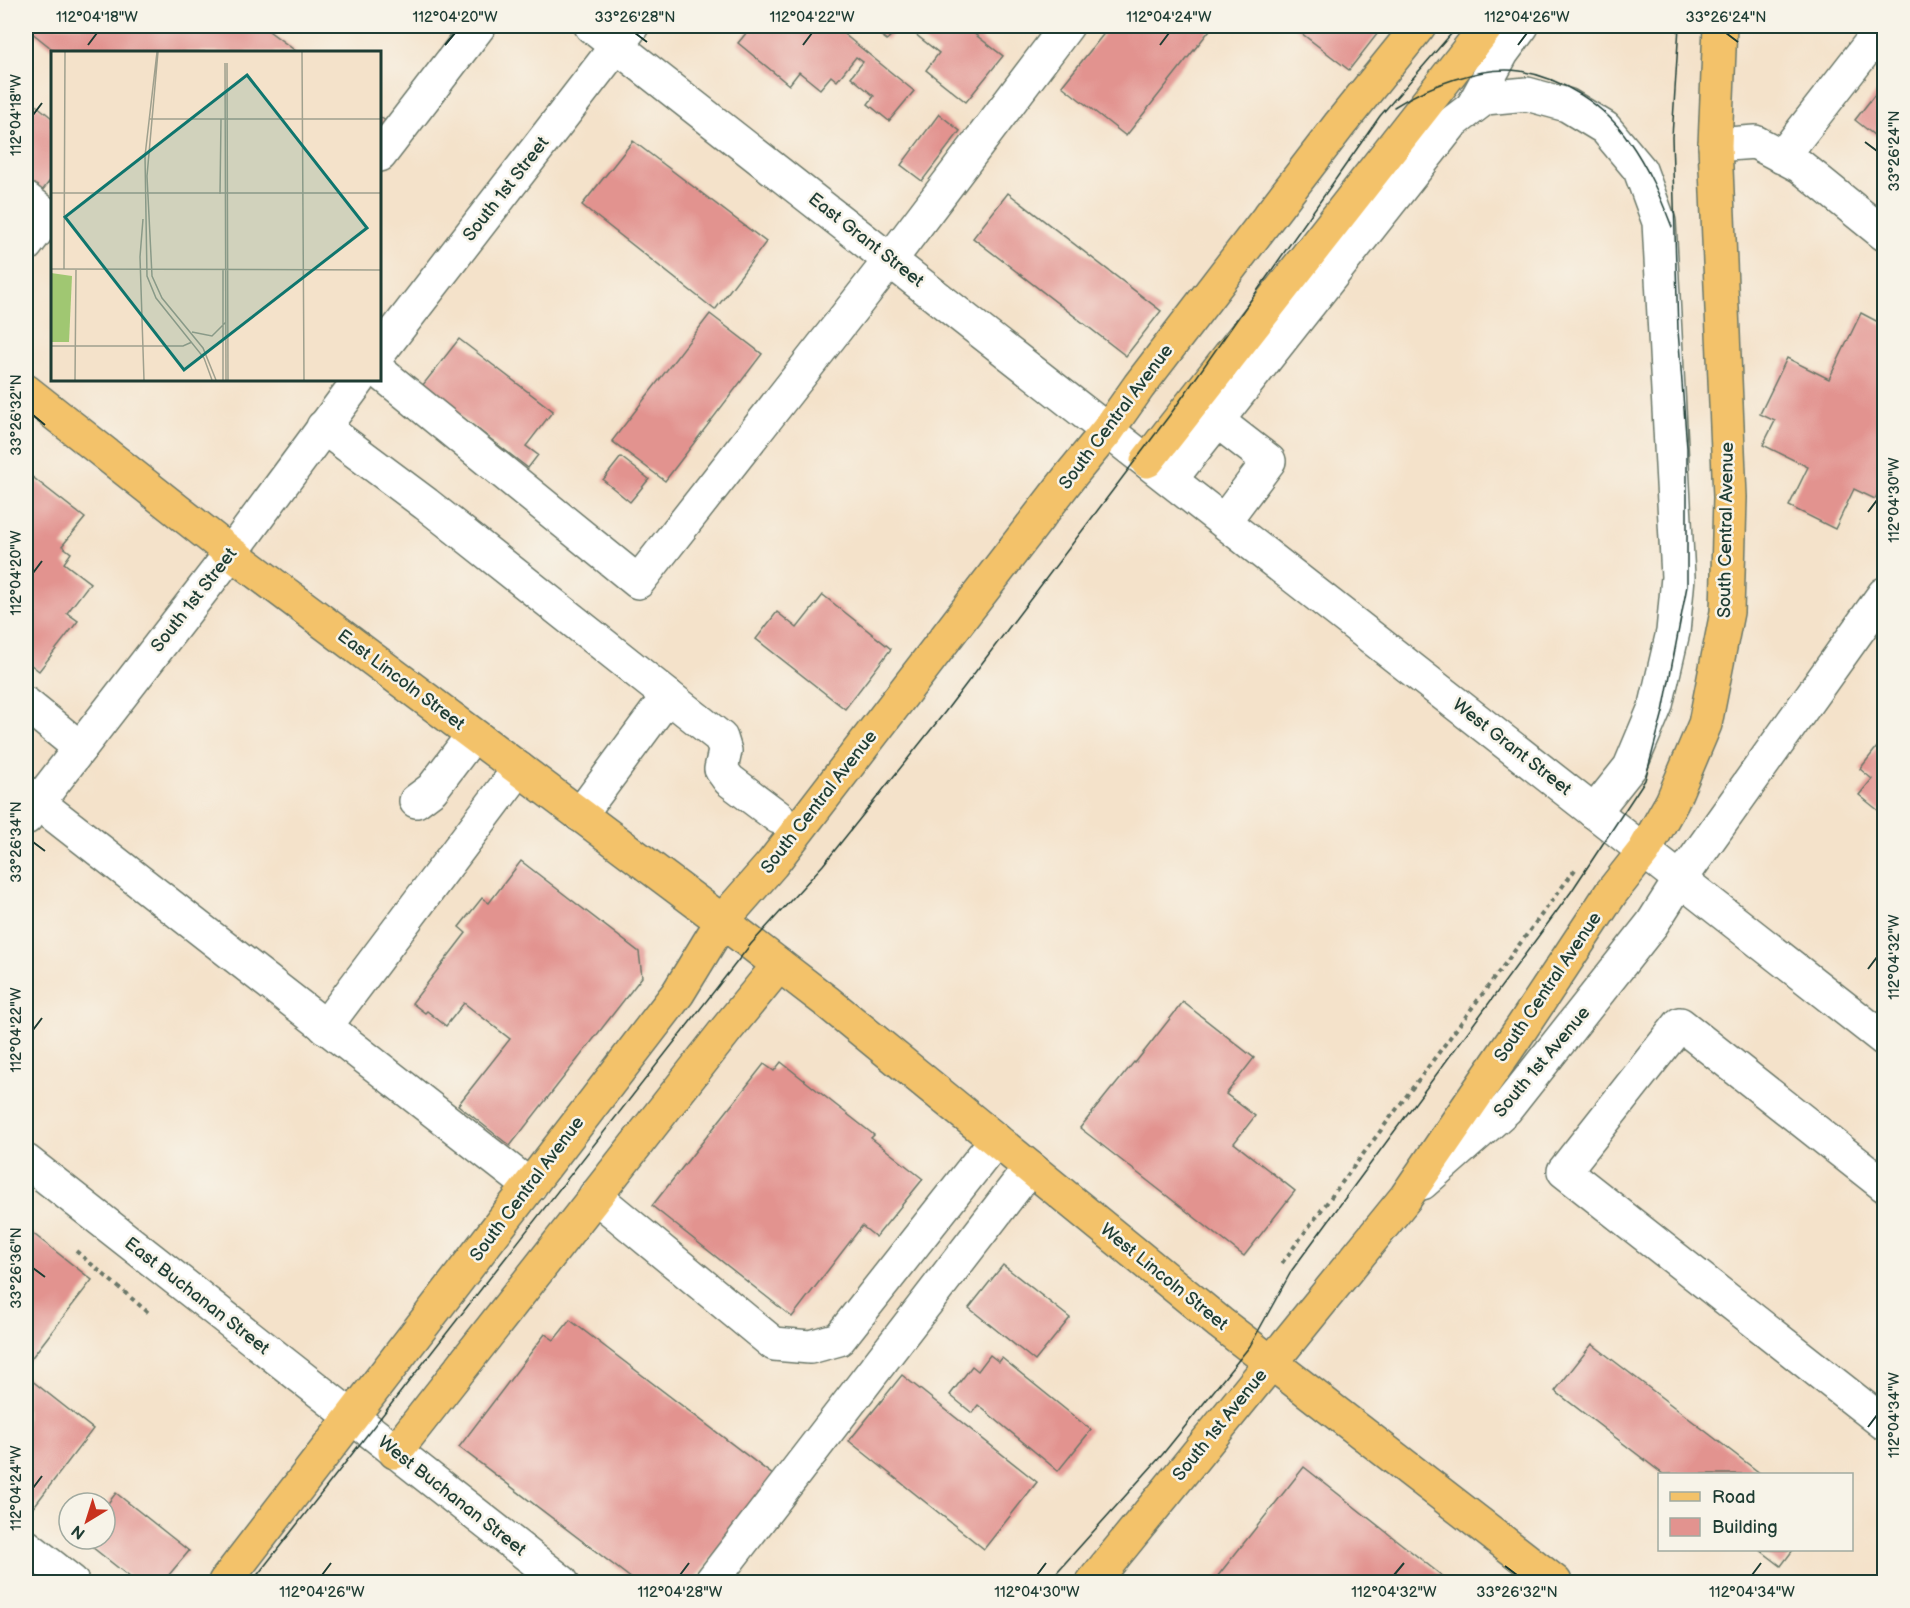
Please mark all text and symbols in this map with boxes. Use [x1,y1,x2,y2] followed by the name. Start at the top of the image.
[56,8,138,27] text: 112°04'18"W
[412,8,498,27] text: 112°04'20"W
[595,8,675,27] text: 33°26'28"N
[769,8,855,27] text: 112°04'22"W
[1126,8,1212,27] text: 112°04'24"W
[1484,8,1570,27] text: 112°04'26"W
[1685,8,1767,27] text: 33°26'24"N
[51,51,381,381] inset map
[7,74,26,156] text: 112°04'18"W
[1885,110,1904,192] text: 33°26'24"N
[459,132,554,245] street label: South 1st Street
[804,188,928,292] street label: East Grant Street
[1055,340,1178,494] street label: South Central Avenue
[7,374,26,456] text: 33°26'32"N
[1714,441,1738,618] street label: South Central Avenue
[1885,457,1904,543] text: 112°04'30"W
[7,530,26,616] text: 112°04'20"W
[147,543,242,656] street label: South 1st Street
[333,625,469,735] street label: East Lincoln Street
[1448,694,1576,800] street label: West Grant Street
[757,726,882,878] street label: South Central Avenue
[7,801,26,883] text: 33°26'34"N
[1490,908,1606,1066] street label: South Central Avenue
[1885,914,1904,1000] text: 112°04'32"W
[7,987,26,1073] text: 112°04'22"W
[1490,1002,1595,1122] street label: South 1st Avenue
[466,1112,589,1266] street label: South Central Avenue
[1096,1219,1232,1335] street label: West Lincoln Street
[7,1227,26,1309] text: 33°26'36"N
[120,1233,274,1359] street label: East Buchanan Street
[1168,1365,1272,1485] street label: South 1st Avenue
[1885,1372,1904,1458] text: 112°04'34"W
[374,1432,530,1561] street label: West Buchanan Street
[7,1445,26,1531] text: 112°04'24"W
[1658,1473,1853,1551] legend
[1712,1487,1756,1508] text: Road
[57,1491,117,1551] north arrow
[1712,1517,1778,1538] text: Building
[68,1520,89,1543] text: N
[279,1583,365,1602] text: 112°04'26"W
[637,1583,723,1602] text: 112°04'28"W
[994,1583,1080,1602] text: 112°04'30"W
[1351,1583,1437,1602] text: 112°04'32"W
[1476,1583,1558,1602] text: 33°26'32"N
[1709,1583,1795,1602] text: 112°04'34"W

